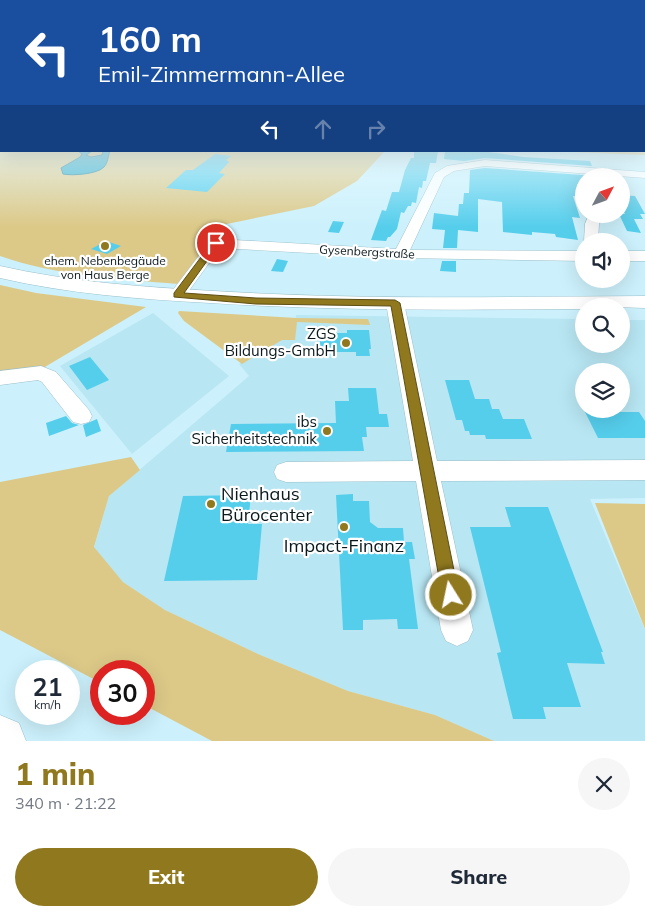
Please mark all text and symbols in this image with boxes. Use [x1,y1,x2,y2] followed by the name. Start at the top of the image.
[98,17,202,61] text: 160 m
[15,20,80,85] icon: left
[98,60,345,88] text: Emil-Zimmermann-Allee
[256,115,284,143] icon: left
[309,115,337,143] icon: ahead
[362,115,390,143] icon: right
[575,168,630,222] north arrow
[575,168,630,418] map controls
[195,222,237,264] pin
[202,229,230,257] icon: arrive
[575,233,630,288] button: sound
[99,240,111,252] marker: ehem. Nebenbegäude von Haus Berge
[319,242,415,261] street label: Gysenbergstraße
[44,253,166,282] place label: ehem. Nebenbegäude von Haus Berge
[575,298,630,353] button: search
[225,324,336,360] place label: ZGS Bildungs-GmbH
[340,337,352,349] marker: ZGS Bildungs-GmbH
[575,363,630,418] button: layers
[191,412,317,448] place label: ibs Sicherheitstechnik
[321,425,333,437] marker: ibs Sicherheitstechnik
[221,482,312,526] place label: Nienhaus Bürocenter
[205,498,217,510] marker: Nienhaus Bürocenter
[338,521,350,533] marker: Impact-Finanz
[284,534,404,557] place label: Impact-Finanz
[424,568,476,620] position arrow
[90,660,155,725] speed limit sign: 30
[32,671,63,702] text: 21
[34,697,61,712] text: km/h
[15,755,95,793] text: 1 min
[578,758,630,810] button: close
[15,793,116,813] text: 340 m · 21:22
[15,848,318,906] button: Exit
[328,848,630,906] button: Share

